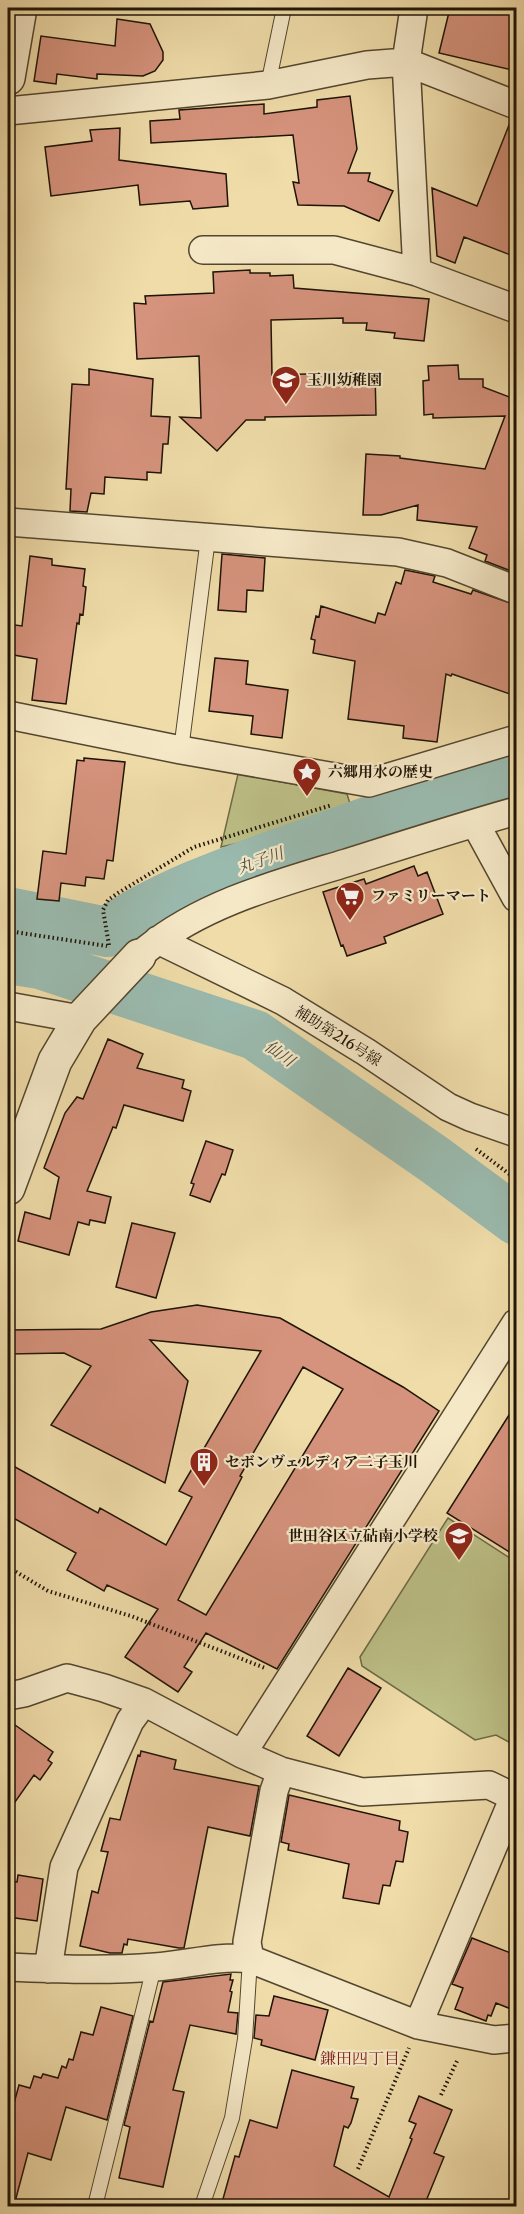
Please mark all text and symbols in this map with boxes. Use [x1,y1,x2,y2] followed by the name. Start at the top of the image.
[270,364,302,406] school or university icon: 玉川幼稚園
[307,370,382,389] place label: 玉川幼稚園
[291,756,323,798] place icon: 六郷用水の歴史
[328,762,433,781] place label: 六郷用水の歴史
[234,842,288,878] water label: 丸子川
[334,880,366,922] supermarket icon: ファミリーマート
[371,886,491,905] place label: ファミリーマート
[291,1001,385,1070] street label: 補助第216号線
[261,1036,300,1072] water label: 仙川
[188,1446,220,1488] building icon: セボンヴェルディア二子玉川
[225,1452,418,1471] place label: セボンヴェルディア二子玉川
[443,1520,475,1562] school or university icon: 世田谷区立砧南小学校
[288,1526,438,1545] place label: 世田谷区立砧南小学校
[320,2048,400,2068] district label: 鎌田四丁目

